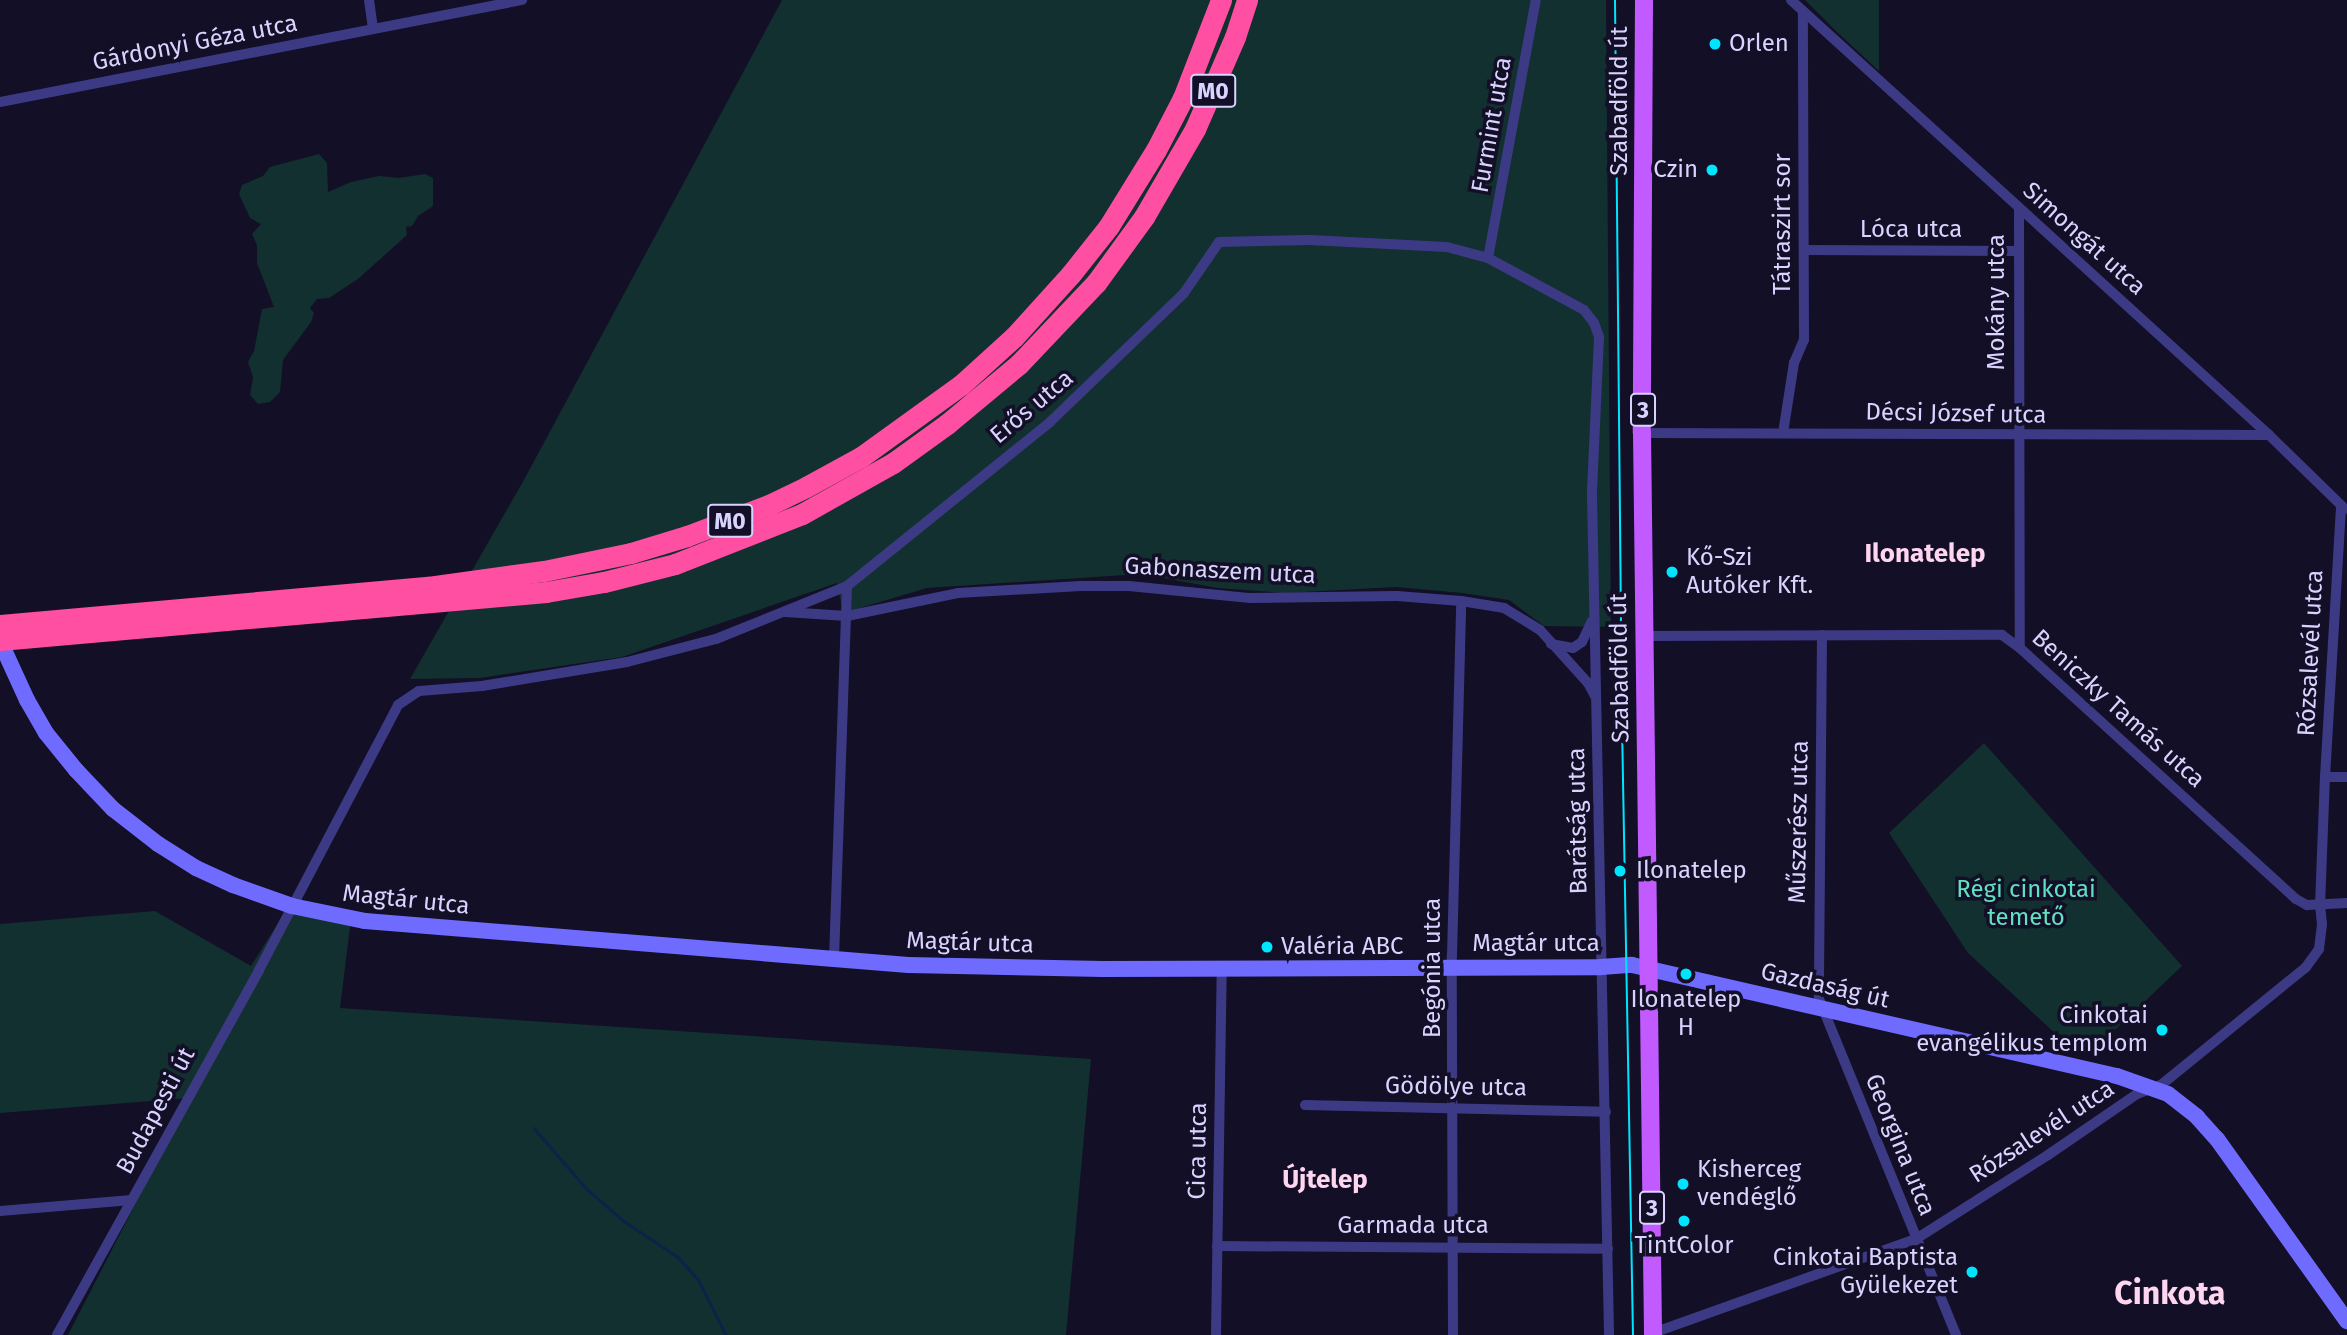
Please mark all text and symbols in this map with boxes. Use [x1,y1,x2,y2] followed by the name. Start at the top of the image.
[90,9,300,77] street label: Gárdonyi Géza utca
[1606,26,1634,176] street label: Szabadföld út
[1729,30,1789,58] place label: Orlen
[1707,36,1723,52] marker: Orlen
[1466,55,1518,195] street label: Furmint utca
[1188,72,1238,110] road number: M0
[1769,153,1797,295] street label: Tátraszirt sor
[1653,156,1698,184] place label: Czin
[1704,162,1720,178] marker: Czin
[2017,176,2151,302] street label: Simongát utca
[1860,216,1962,244] street label: Lóca utca
[1983,234,2011,370] street label: Mokány utca
[985,364,1079,450] street label: Erős utca
[1629,390,1657,430] road number: 3
[1865,398,2047,430] street label: Décsi József utca
[706,502,754,540] road number: M0
[1864,538,1986,570] district label: Ilonatelep
[1686,544,1813,600] place label: Kő-Szi Autóker Kft.
[1124,552,1316,590] street label: Gabonaszem utca
[1664,564,1680,580] marker: Kő-Szi Autóker Kft.
[2292,569,2330,737] street label: Rózsalevél utca
[1604,593,1636,743] street label: Szabadföld út
[2026,624,2210,794] street label: Beniczky Tamás utca
[1783,740,1815,904] street label: Műszerész utca
[1562,747,1594,895] street label: Barátság utca
[1636,857,1747,885] place label: Ilonatelep
[1610,861,1630,881] marker: Ilonatelep
[1956,876,2096,932] park label: Régi cinkotai temető
[341,879,471,921] street label: Magtár utca
[1419,898,1447,1038] street label: Begónia utca
[906,926,1034,960] street label: Magtár utca
[1472,930,1600,958] street label: Magtár utca
[1281,933,1403,961] place label: Valéria ABC
[1259,939,1275,955] marker: Valéria ABC
[1758,957,1892,1015] street label: Gazdaság út
[1678,966,1694,982] marker: Ilonatelep H
[1631,986,1741,1042] place label: Ilonatelep H
[1916,1002,2148,1058] place label: Cinkotai evangélikus templom
[2154,1022,2170,1038] marker: Cinkotai evangélikus templom
[111,1043,201,1179] street label: Budapesti út
[1858,1070,1942,1220] street label: Georgina utca
[1385,1071,1527,1103] street label: Gödölye utca
[1964,1075,2120,1189] street label: Rózsalevél utca
[1183,1102,1213,1200] street label: Cica utca
[1697,1156,1801,1212] place label: Kisherceg vendéglő
[1282,1164,1368,1196] district label: Újtelep
[1675,1176,1691,1192] marker: Kisherceg vendéglő
[1638,1189,1666,1228] road number: 3
[1337,1212,1489,1240] street label: Garmada utca
[1676,1213,1692,1229] marker: TintColor
[1634,1232,1734,1260] place label: TintColor
[1773,1244,1958,1300] place label: Cinkotai Baptista Gyülekezet
[1964,1264,1980,1280] marker: Cinkotai Baptista Gyülekezet
[2114,1274,2226,1312] district label: Cinkota

